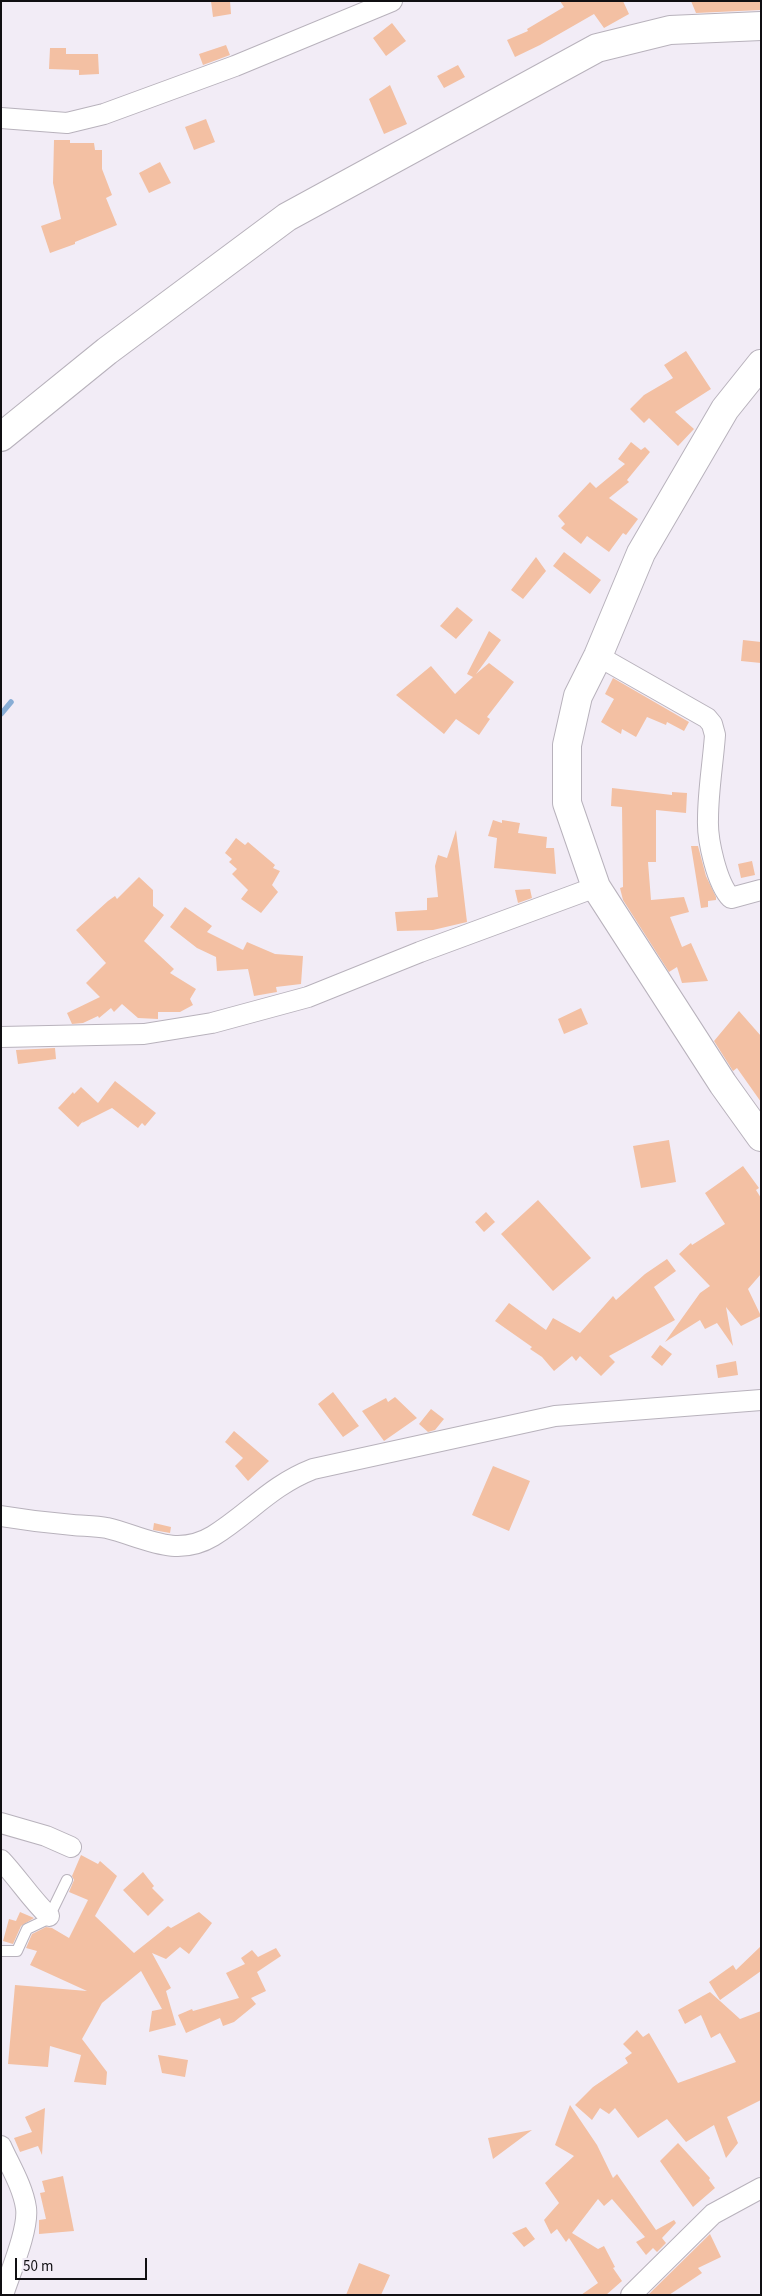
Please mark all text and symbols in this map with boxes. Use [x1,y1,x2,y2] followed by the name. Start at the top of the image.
[18,2248,150,2280] scale bar
[23,2256,53,2277] text: 50 m

